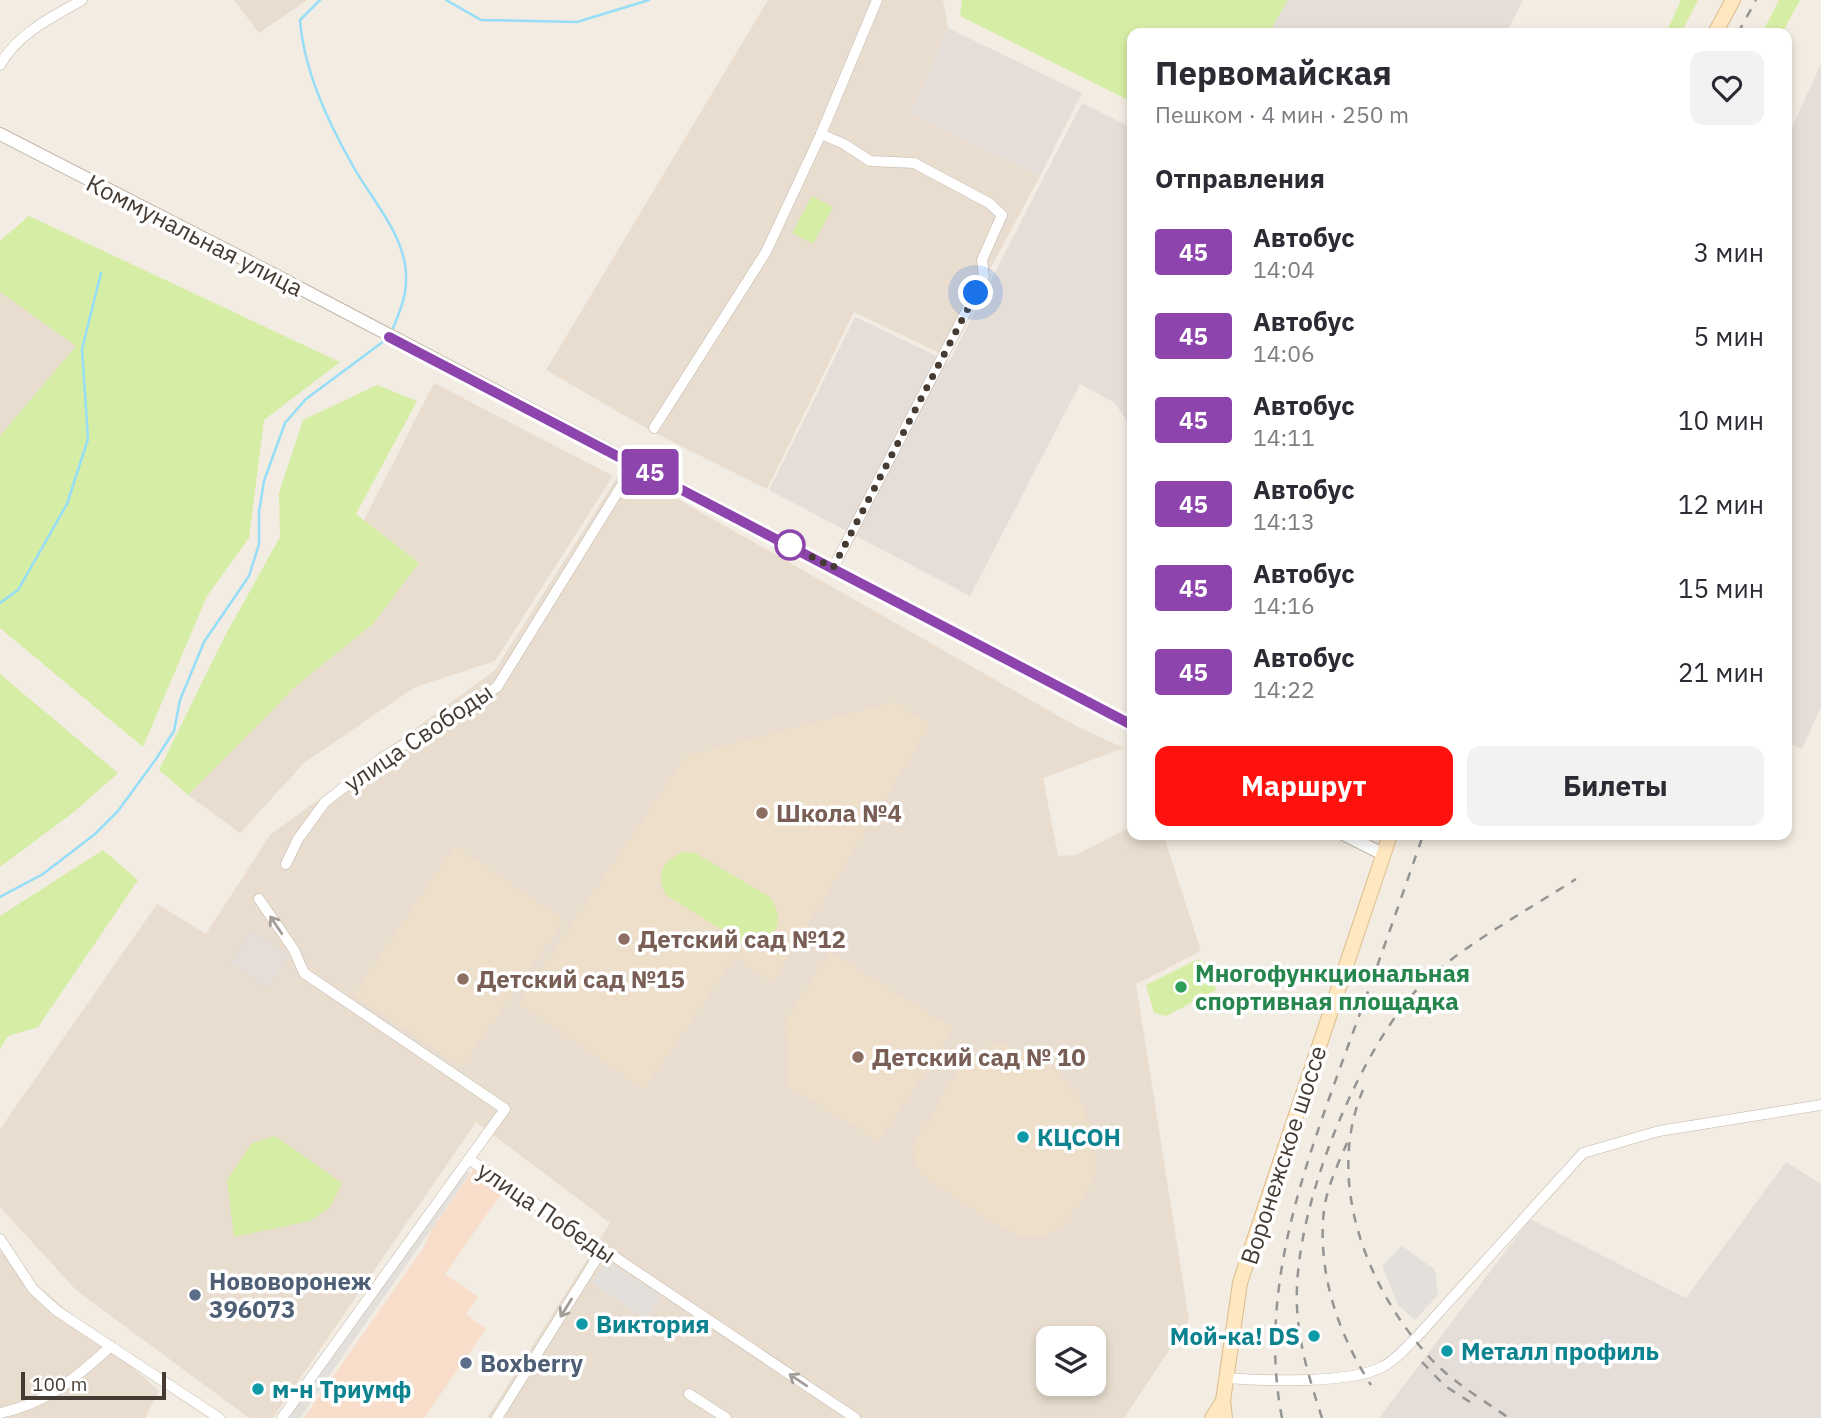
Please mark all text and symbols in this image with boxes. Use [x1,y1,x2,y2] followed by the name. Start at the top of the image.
[1155,51,1392,94] text: Первомайская
[1690,51,1764,125] button: heart
[1155,99,1409,129] text: Пешком · 4 мин · 250 m
[1155,161,1325,195] text: Отправления
[81,166,309,304] street label: Коммунальная улица
[1253,220,1355,254] text: Автобус
[1694,235,1764,269] text: 3 мин
[1179,236,1208,268] text: 45
[1253,254,1315,284] text: 14:04
[958,275,993,310] your location
[1253,304,1355,338] text: Автобус
[1694,319,1764,353] text: 5 мин
[1179,320,1208,352] text: 45
[1253,338,1315,368] text: 14:06
[1253,388,1355,422] text: Автобус
[1678,403,1764,437] text: 10 мин
[1179,404,1208,436] text: 45
[1253,422,1315,452] text: 14:11
[618,449,682,495] line badge: 45
[636,456,664,488] text: 45
[1253,472,1355,506] text: Автобус
[1678,487,1764,521] text: 12 мин
[1179,488,1208,520] text: 45
[1253,506,1315,536] text: 14:13
[775,530,805,560] unlabelled marker
[1253,556,1355,590] text: Автобус
[1678,571,1764,605] text: 15 мин
[1179,572,1208,604] text: 45
[1253,590,1315,620] text: 14:16
[1253,640,1355,674] text: Автобус
[1678,655,1764,689] text: 21 мин
[1179,656,1208,688] text: 45
[1253,674,1315,704] text: 14:22
[337,675,499,799] street label: улица Свободы
[1155,746,1453,826] button: Маршрут
[1467,746,1764,826] button: Билеты
[776,797,902,829] place label: Школа №4
[754,805,770,821] marker: Школа №4
[269,916,283,935] one-way arrow
[638,923,846,955] place label: Детский сад №12
[616,931,632,947] marker: Детский сад №12
[1195,957,1470,1017] place label: Многофункциональная спортивная площадка
[477,963,685,995] place label: Детский сад №15
[455,971,471,987] marker: Детский сад №15
[1173,979,1189,995] marker: Многофункциональная спортивная площадка
[872,1041,1086,1073] place label: Детский сад № 10
[1233,1041,1333,1269] street label: Воронежское шоссе
[850,1049,866,1065] marker: Детский сад № 10
[1037,1121,1121,1153] place label: КЦСОН
[1015,1129,1031,1145] marker: КЦСОН
[471,1154,623,1270] street label: улица Победы
[209,1265,371,1325] place label: Нововоронеж 396073
[187,1287,203,1303] marker: Нововоронеж 396073
[558,1297,572,1317] one-way arrow
[596,1308,709,1340] place label: Виктория
[574,1316,590,1332] marker: Виктория
[1170,1320,1300,1352] place label: Мой-ка! DS
[1036,1326,1106,1396] map controls
[1036,1326,1106,1396] button: layers
[1306,1328,1322,1344] marker: Мой-ка! DS
[1461,1335,1659,1367] place label: Металл профиль
[1439,1343,1455,1359] marker: Металл профиль
[480,1347,583,1379] place label: Boxberry
[458,1355,474,1371] marker: Boxberry
[21,1369,166,1401] scale bar
[32,1372,87,1396] text: 100 m
[272,1373,411,1405] place label: м-н Триумф
[789,1373,808,1387] one-way arrow
[250,1381,266,1397] marker: м-н Триумф

